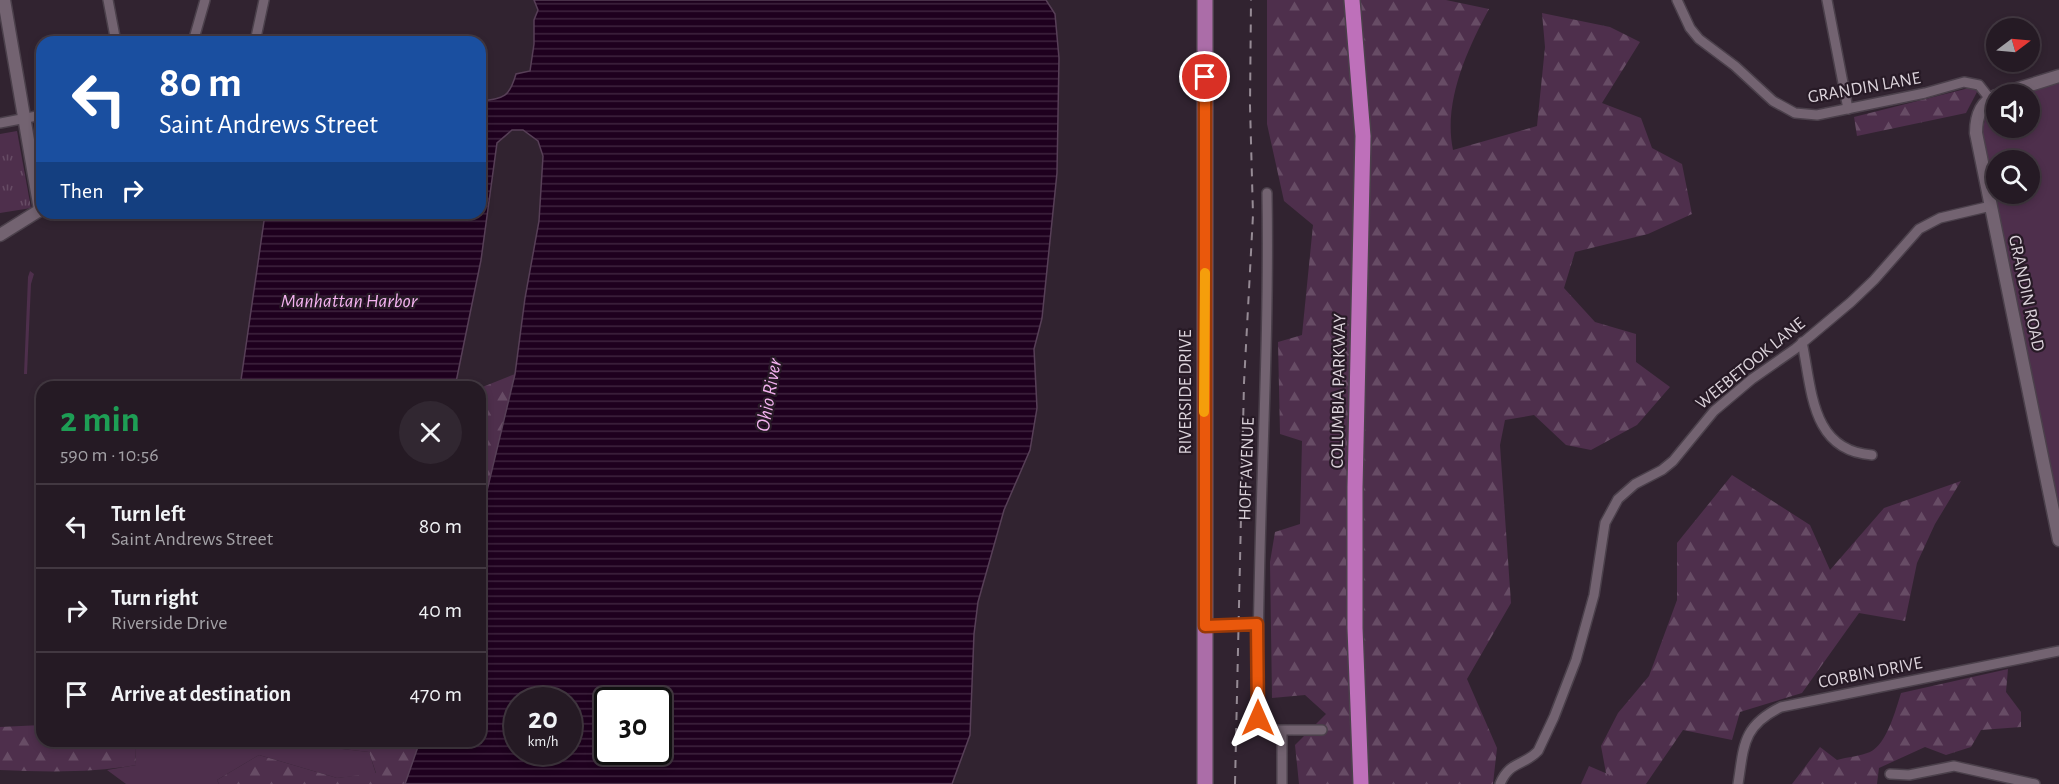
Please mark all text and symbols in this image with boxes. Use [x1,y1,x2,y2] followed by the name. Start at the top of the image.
[1986,18,2040,72] north arrow
[1986,18,2040,204] map controls
[1179,51,1230,102] pin
[60,60,138,138] icon: left
[1188,60,1221,93] icon: arrive
[159,62,242,104] text: 80 m
[1806,69,1922,107] street label: GRANDIN LANE
[1986,84,2040,138] button: sound
[159,111,378,138] text: Saint Andrews Street
[1986,150,2040,204] button: search
[116,174,149,207] icon: right
[60,180,104,202] text: Then
[2005,234,2047,353] street label: GRANDIN ROAD
[281,291,418,311] water label: Manhattan Harbor
[1329,313,1349,469] street label: COLUMBIA PARKWAY
[1693,314,1809,413] street label: WEEBETOOK LANE
[1177,329,1195,454] street label: RIVERSIDE DRIVE
[753,357,785,433] water label: Ohio River
[399,401,462,464] button: close
[60,402,140,438] text: 2 min
[1236,417,1258,521] street label: HOFF AVENUE
[60,445,159,465] text: 590 m · 10:56
[111,503,185,525] text: Turn left
[60,510,93,543] icon: left
[419,515,462,537] text: 80 m
[111,529,273,549] text: Saint Andrews Street
[111,587,198,609] text: Turn right
[60,594,93,627] icon: right
[419,599,462,621] text: 40 m
[111,613,228,633] text: Riverside Drive
[1817,654,1924,692] street label: CORBIN DRIVE
[60,678,93,711] icon: arrive
[111,683,291,705] text: Arrive at destination
[409,683,462,705] text: 470 m
[1226,686,1290,750] position arrow
[594,687,672,765] speed limit sign: 30
[528,704,558,734] text: 20
[528,734,558,749] text: km/h

